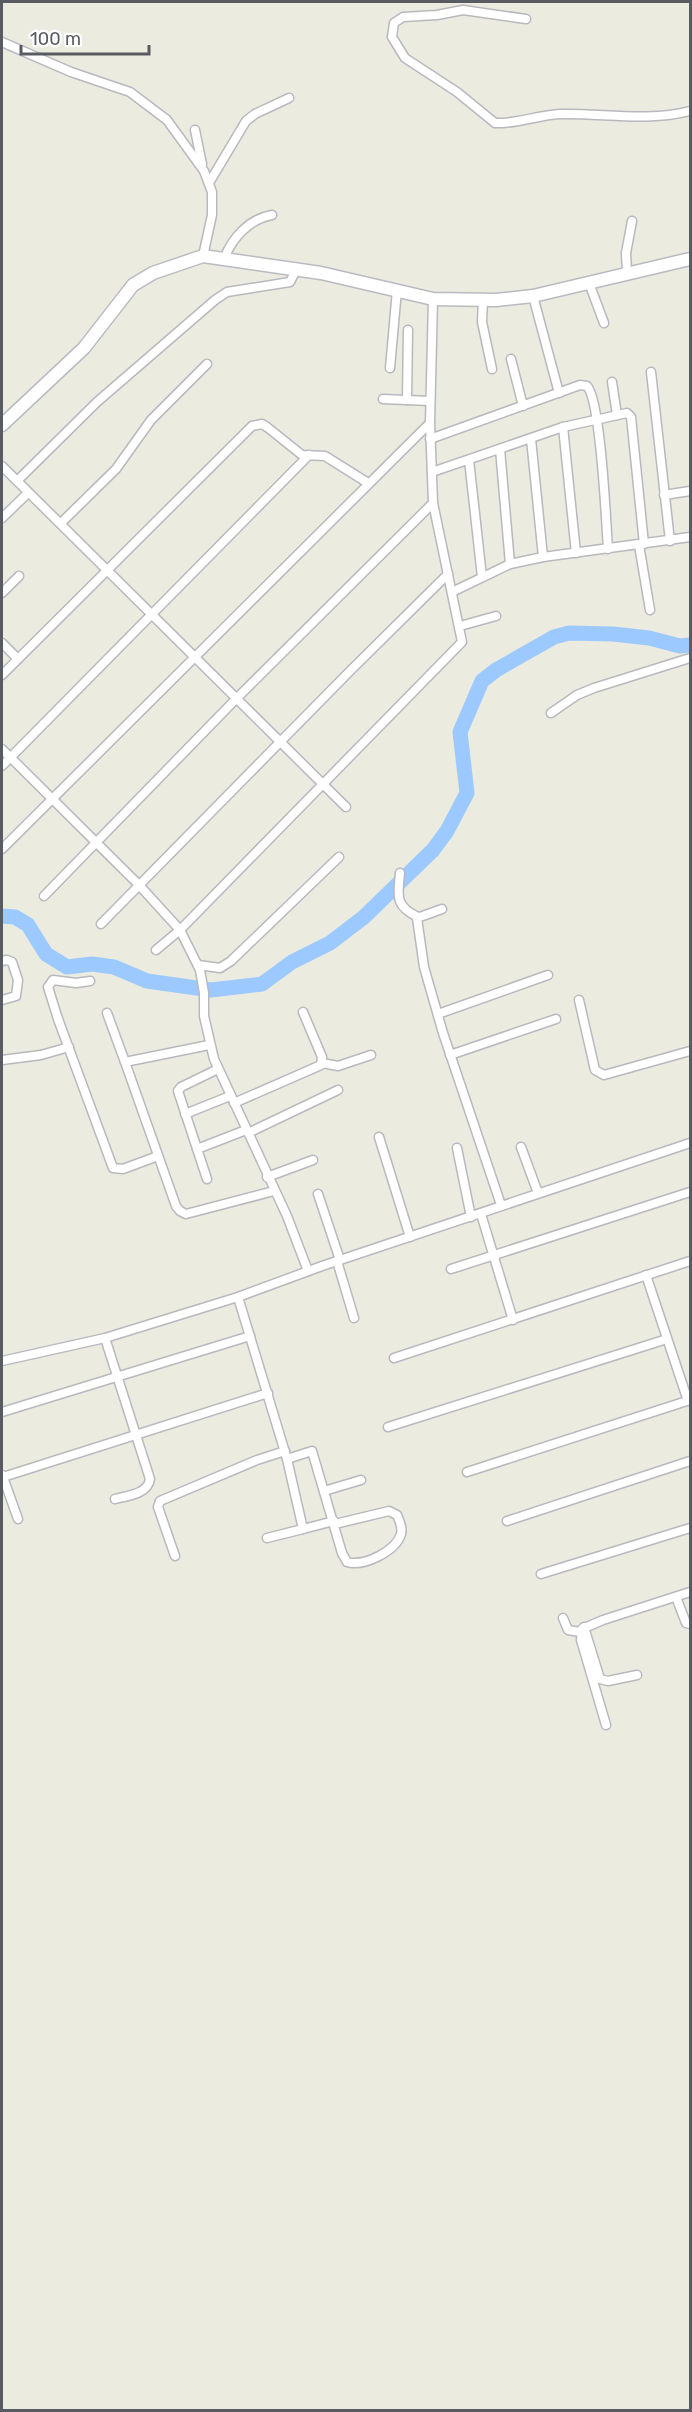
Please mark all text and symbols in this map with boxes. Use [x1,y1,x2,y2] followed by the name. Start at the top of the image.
[21,18,148,56] scale bar
[30,28,81,50] text: 100 m

